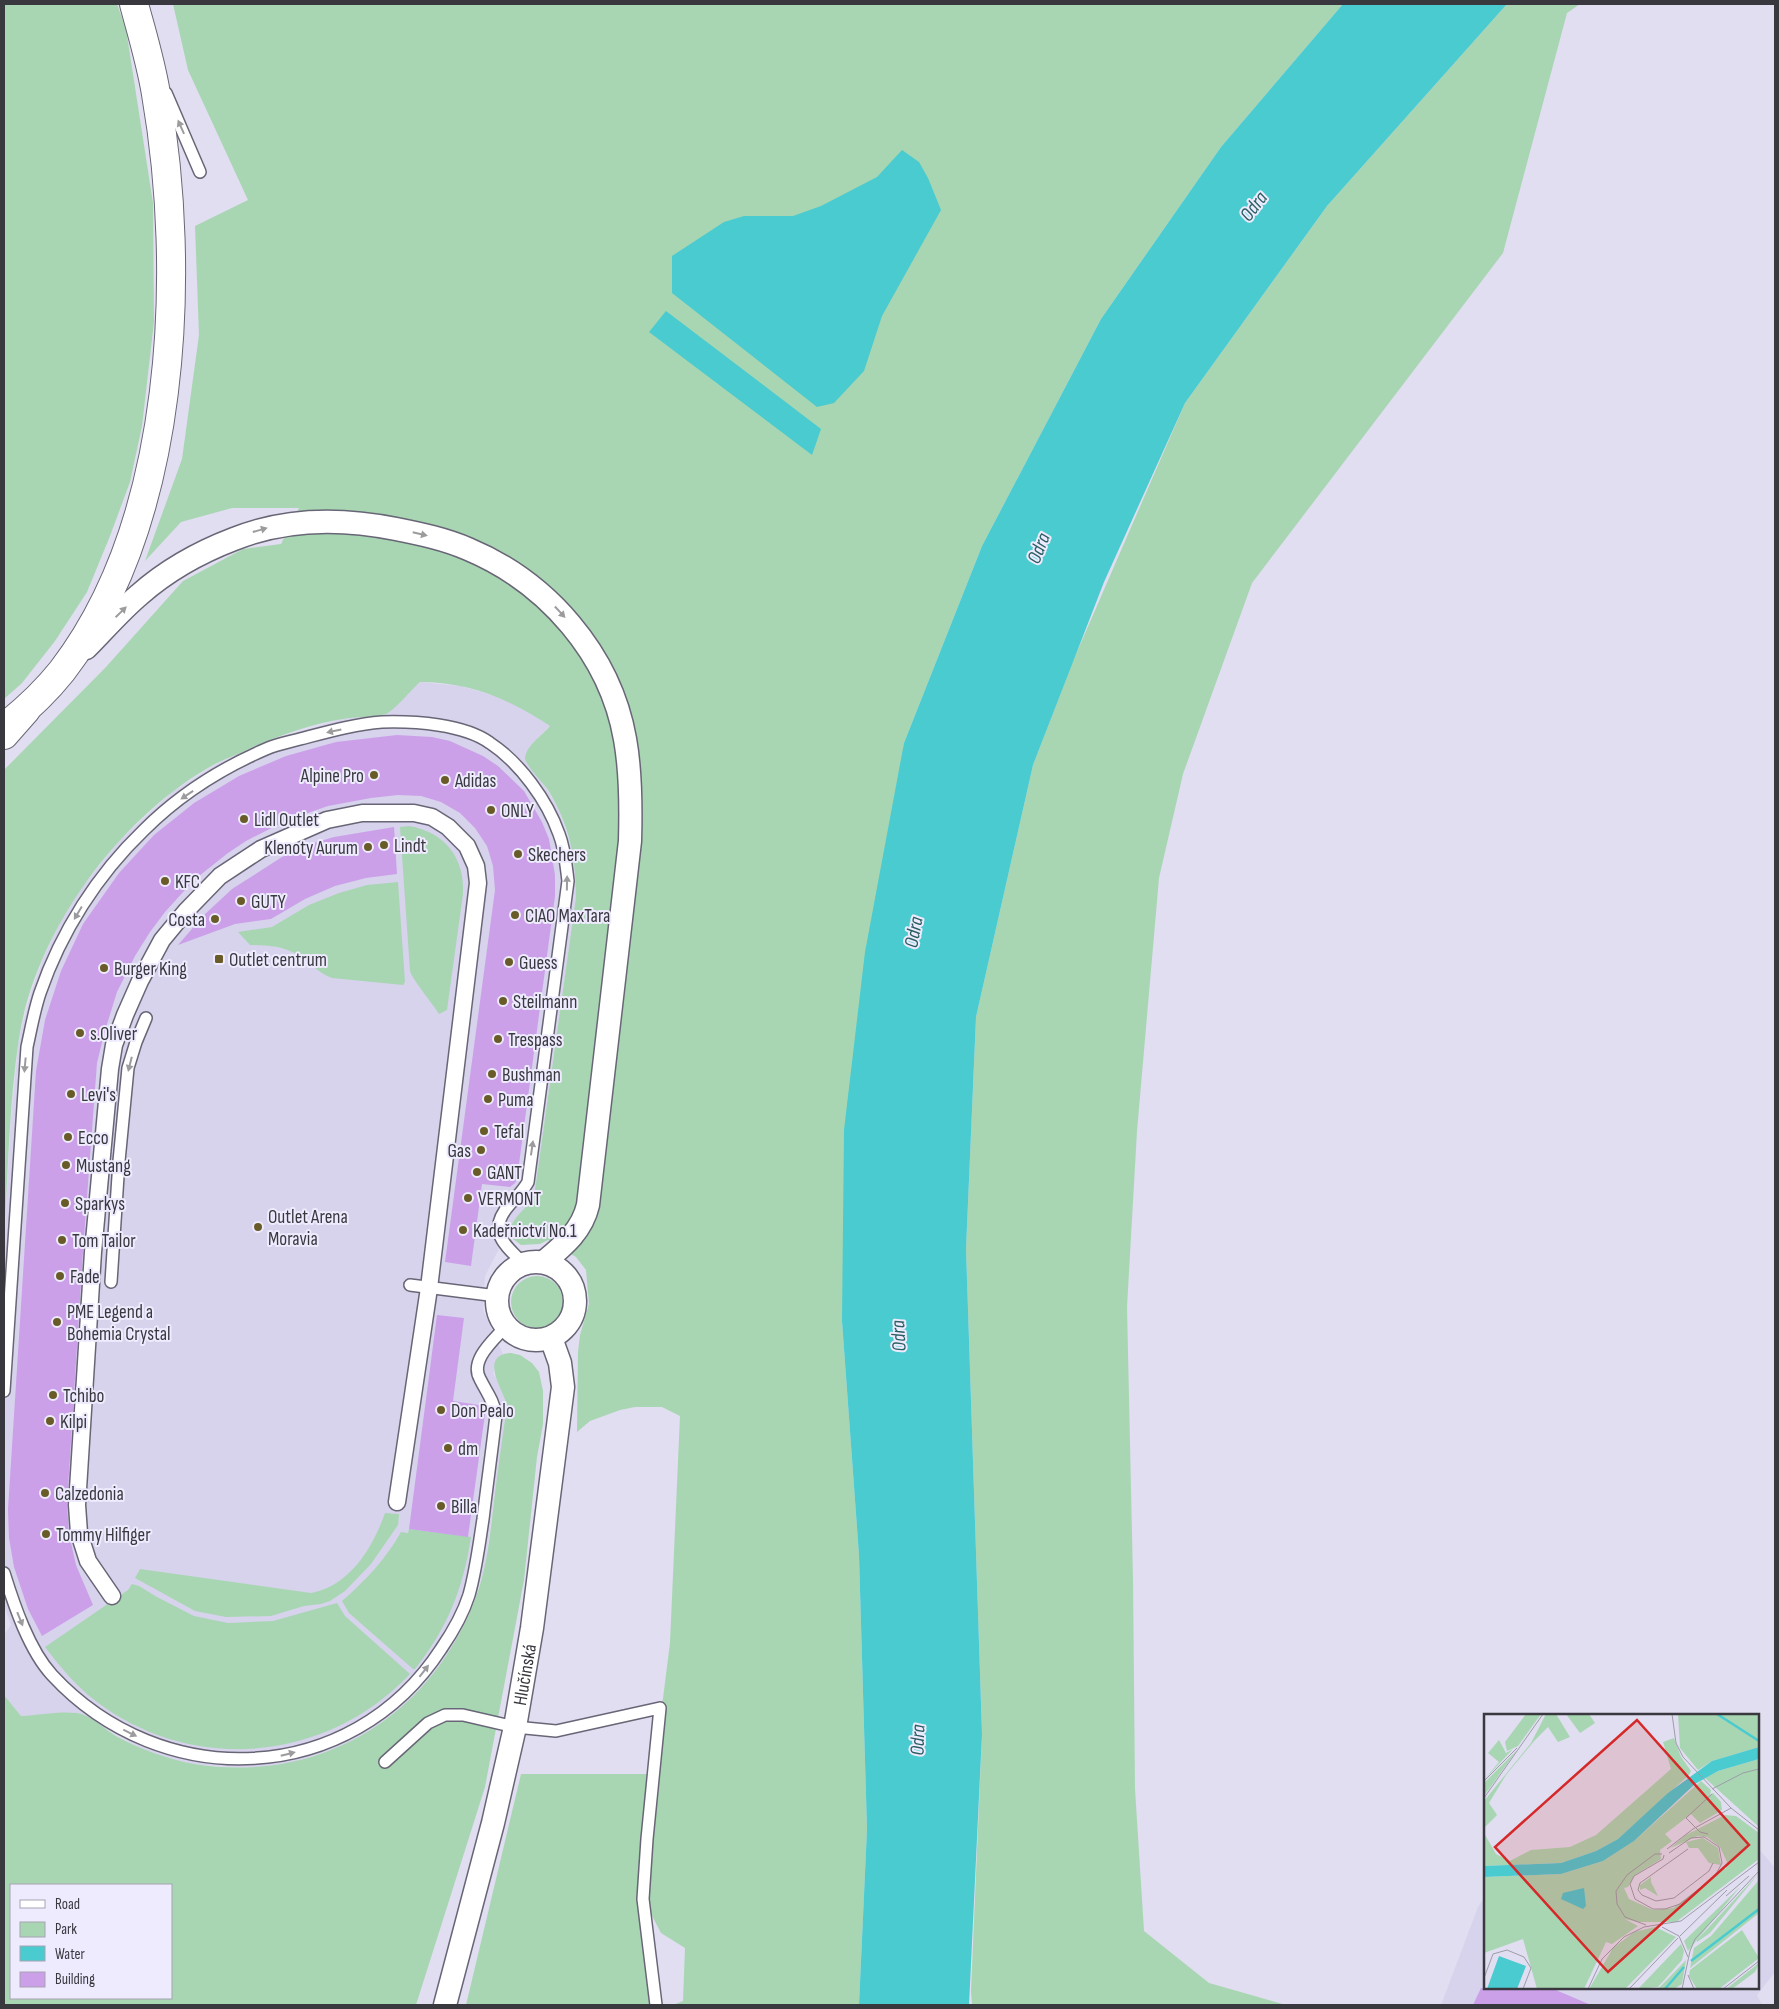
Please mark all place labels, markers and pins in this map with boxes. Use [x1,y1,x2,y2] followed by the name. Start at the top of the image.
[300,765,364,788] place label: Alpine Pro
[368,769,380,781] marker: Alpine Pro
[454,770,497,793] place label: Adidas
[439,774,451,786] marker: Adidas
[501,800,534,823] place label: ONLY
[485,804,497,816] marker: ONLY
[254,809,319,832] place label: Lidl Outlet
[238,813,250,825] marker: Lidl Outlet
[394,835,427,858] place label: Lindt
[264,837,358,860] place label: Klenoty Aurum
[378,839,390,851] marker: Lindt
[362,841,374,853] marker: Klenoty Aurum
[528,844,586,867] place label: Skechers
[512,848,524,860] marker: Skechers
[175,871,200,894] place label: KFC
[159,875,171,887] marker: KFC
[251,891,286,914] place label: GUTY
[235,895,247,907] marker: GUTY
[525,905,610,928] place label: CIAO MaxTara
[168,909,205,932] place label: Costa
[509,909,521,921] marker: CIAO MaxTara
[209,913,221,925] marker: Costa
[229,949,327,972] place label: Outlet centrum
[519,952,558,975] place label: Guess
[213,953,225,965] marker: Outlet centrum
[503,956,515,968] marker: Guess
[114,958,187,981] place label: Burger King
[98,962,110,974] marker: Burger King
[513,991,577,1014] place label: Steilmann
[497,995,509,1007] marker: Steilmann
[90,1023,138,1046] place label: s.Oliver
[74,1027,86,1039] marker: s.Oliver
[508,1029,563,1052] place label: Trespass
[492,1033,504,1045] marker: Trespass
[502,1064,561,1087] place label: Bushman
[486,1068,498,1080] marker: Bushman
[81,1084,116,1107] place label: Levi's
[65,1088,77,1100] marker: Levi's
[498,1089,533,1112] place label: Puma
[482,1093,494,1105] marker: Puma
[494,1121,524,1144] place label: Tefal
[478,1125,490,1137] marker: Tefal
[78,1127,109,1150] place label: Ecco
[62,1131,74,1143] marker: Ecco
[447,1140,471,1163] place label: Gas
[475,1144,487,1156] marker: Gas
[76,1155,131,1178] place label: Mustang
[60,1159,72,1171] marker: Mustang
[487,1162,522,1185] place label: GANT
[471,1166,483,1178] marker: GANT
[478,1188,541,1211] place label: VERMONT
[462,1192,474,1204] marker: VERMONT
[75,1193,125,1216] place label: Sparkys
[59,1197,71,1209] marker: Sparkys
[268,1206,348,1251] place label: Outlet Arena Moravia
[473,1220,577,1243] place label: Kadeřnictví No.1
[252,1221,264,1233] marker: Outlet Arena Moravia
[457,1224,469,1236] marker: Kadeřnictví No.1
[72,1230,136,1253] place label: Tom Tailor
[56,1234,68,1246] marker: Tom Tailor
[70,1266,100,1289] place label: Fade
[54,1270,66,1282] marker: Fade
[67,1301,171,1346] place label: PME Legend a Bohemia Crystal
[51,1316,63,1328] marker: PME Legend a Bohemia Crystal
[63,1385,105,1408] place label: Tchibo
[47,1389,59,1401] marker: Tchibo
[451,1400,514,1423] place label: Don Pealo
[435,1404,447,1416] marker: Don Pealo
[60,1411,87,1434] place label: Kilpi
[44,1415,56,1427] marker: Kilpi
[458,1438,478,1461] place label: dm
[442,1442,454,1454] marker: dm
[55,1483,124,1506] place label: Calzedonia
[39,1487,51,1499] marker: Calzedonia
[451,1496,477,1519] place label: Billa
[435,1500,447,1512] marker: Billa
[56,1524,151,1547] place label: Tommy Hilfiger
[40,1528,52,1540] marker: Tommy Hilfiger

